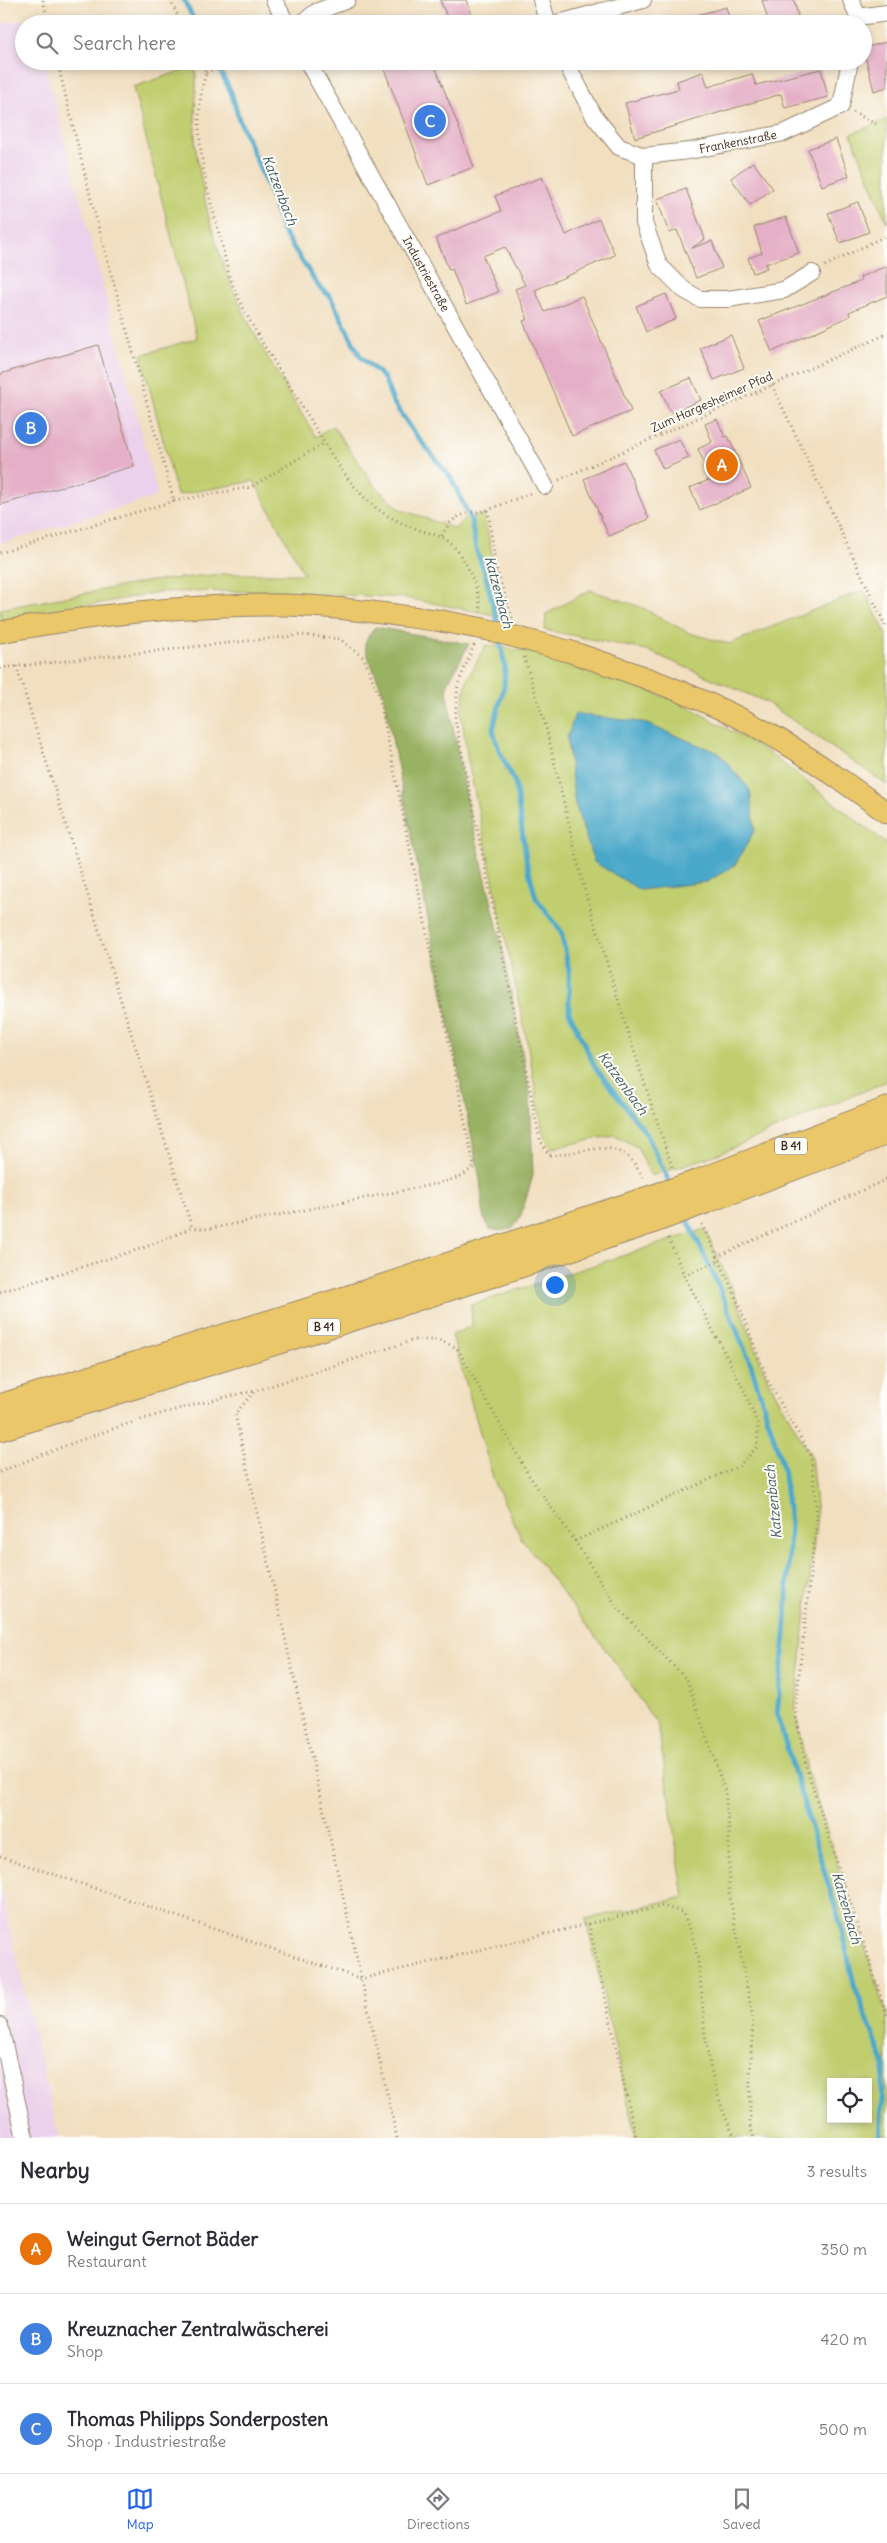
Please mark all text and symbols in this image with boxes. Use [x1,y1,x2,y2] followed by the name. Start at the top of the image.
[15,15,872,70] search box
[33,29,61,57] icon: search
[73,31,176,55] text: Search here
[414,102,446,140] pin: C
[698,127,778,156] street label: Frankenstraße
[258,152,302,229] water label: Katzenbach
[400,233,453,314] street label: Industriestraße
[649,368,775,435] street label: Zum Hargesheimer Pfad
[15,409,47,447] pin: B
[706,446,738,484] pin: A
[481,554,518,631] water label: Katzenbach
[594,1048,653,1119] water label: Katzenbach
[775,1138,807,1154] road number: B 41
[542,1272,568,1298] your location
[308,1318,340,1335] road number: B 41
[760,1463,786,1540] water label: Katzenbach
[828,1870,866,1947] water label: Katzenbach
[827,2078,872,2123] map controls
[827,2078,872,2123] button: locate
[20,2157,90,2184] text: Nearby
[807,2161,867,2181] text: 3 results
[67,2227,258,2251] text: Weingut Gernot Bäder
[31,2239,41,2259] text: A
[820,2239,867,2259] text: 350 m
[67,2251,147,2271] text: Restaurant
[67,2317,328,2341] text: Kreuznacher Zentralwäscherei
[31,2329,41,2349] text: B
[821,2329,867,2349] text: 420 m
[67,2341,103,2361] text: Shop
[67,2407,328,2431] text: Thomas Philipps Sonderposten
[31,2419,41,2439] text: C
[819,2419,867,2439] text: 500 m
[67,2431,226,2451] text: Shop · Industriestraße
[126,2485,154,2533] tab: Map
[407,2485,470,2533] tab: Directions
[722,2485,761,2533] tab: Saved

